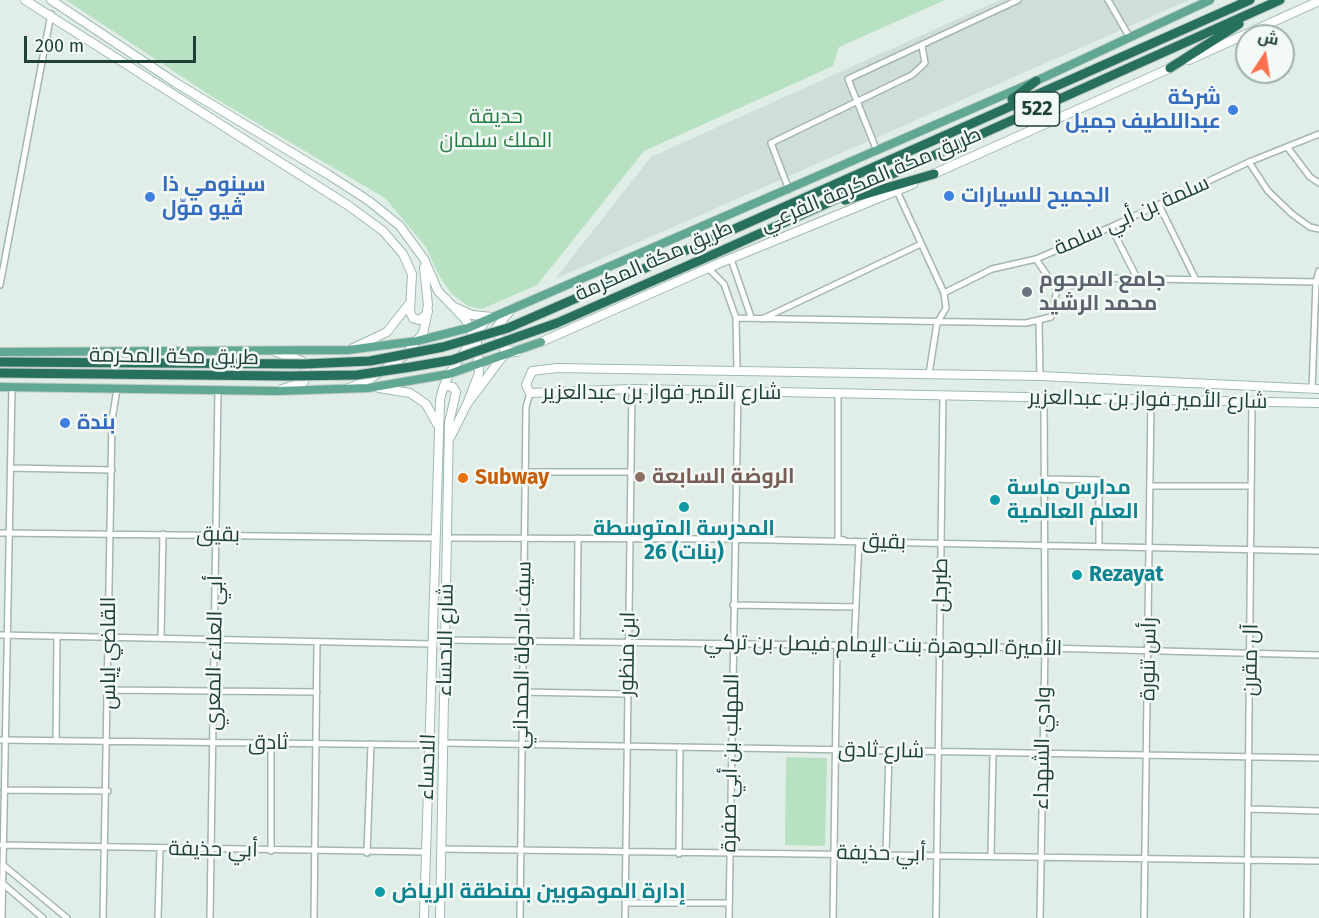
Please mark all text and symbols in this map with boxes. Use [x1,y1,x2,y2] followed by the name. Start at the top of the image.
[27,24,200,62] scale bar
[1235,24,1295,84] north arrow
[1256,26,1280,49] text: ش
[35,35,84,57] text: 200 m
[1065,85,1221,135] place label: شركة عبداللطيف جميل
[1014,92,1060,126] road number: 522
[1226,103,1240,117] marker: شركة عبداللطيف جميل
[440,104,552,154] park label: حديقة الملك سلمان
[757,122,985,238] street label: طريق مكة المكرمة الفرعي
[1051,171,1213,261] street label: سلمة بن أبي سلمة
[162,172,266,222] place label: سينومي ذا ڤيو موّل
[961,183,1110,209] place label: الجميح للسيارات
[942,189,956,203] marker: الجميح للسيارات
[143,190,157,204] marker: سينومي ذا ڤيو موّل
[571,215,737,307] street label: طريق مكة المكرمة
[1039,267,1166,317] place label: جامع المرحوم محمد الرشيد
[1020,285,1034,299] marker: جامع المرحوم محمد الرشيد
[89,343,259,371] street label: طريق مكة المكرمة
[543,380,781,406] street label: شارع الأمير فواز بن عبدالعزير
[1028,385,1268,415] street label: شارع الأمير فواز بن عبدالعزير
[77,410,116,436] place label: بندة
[58,416,72,430] marker: بندة
[652,464,795,490] place label: الروضة السابعة
[475,465,549,491] place label: Subway
[633,470,647,484] marker: الروضة السابعة
[456,471,470,485] marker: Subway
[1007,475,1139,525] place label: مدارس ماسة العلم العالمية
[988,493,1002,507] marker: مدارس ماسة العلم العالمية
[677,500,691,514] marker: المدرسة المتوسطة 26 (بنات)
[593,516,775,566] place label: المدرسة المتوسطة 26 (بنات)
[196,522,240,548] street label: بقيق
[862,529,906,555] street label: بقيق
[928,558,954,612] street label: طبرجل
[509,561,537,749] street label: سيف الدولة الحمداني
[1089,562,1164,588] place label: Rezayat
[1070,568,1084,582] marker: Rezayat
[201,575,229,731] street label: أبي العلاء المعري
[432,583,460,697] street label: شارع الاحساء
[96,597,122,709] street label: القاضي إياس
[615,612,641,696] street label: ابن منظور
[1136,617,1162,701] street label: رأس تنورة
[1238,624,1264,696] street label: آل مقرن
[703,630,1063,662] street label: الأميرة الجوهرة بنت الإمام فيصل بن تركي
[717,673,745,853] street label: المهلب بن أبي صفرة
[1029,686,1057,810] street label: وادي الشهداء
[248,730,288,756] street label: ثادق
[414,733,442,801] street label: الاحساء
[838,738,924,764] street label: شارع ثادق
[168,837,258,863] street label: أبي حذيفة
[836,841,926,867] street label: أبي حذيفة
[392,879,685,905] place label: إدارة الموهوبين بمنطقة الرياض
[373,885,387,899] marker: إدارة الموهوبين بمنطقة الرياض

